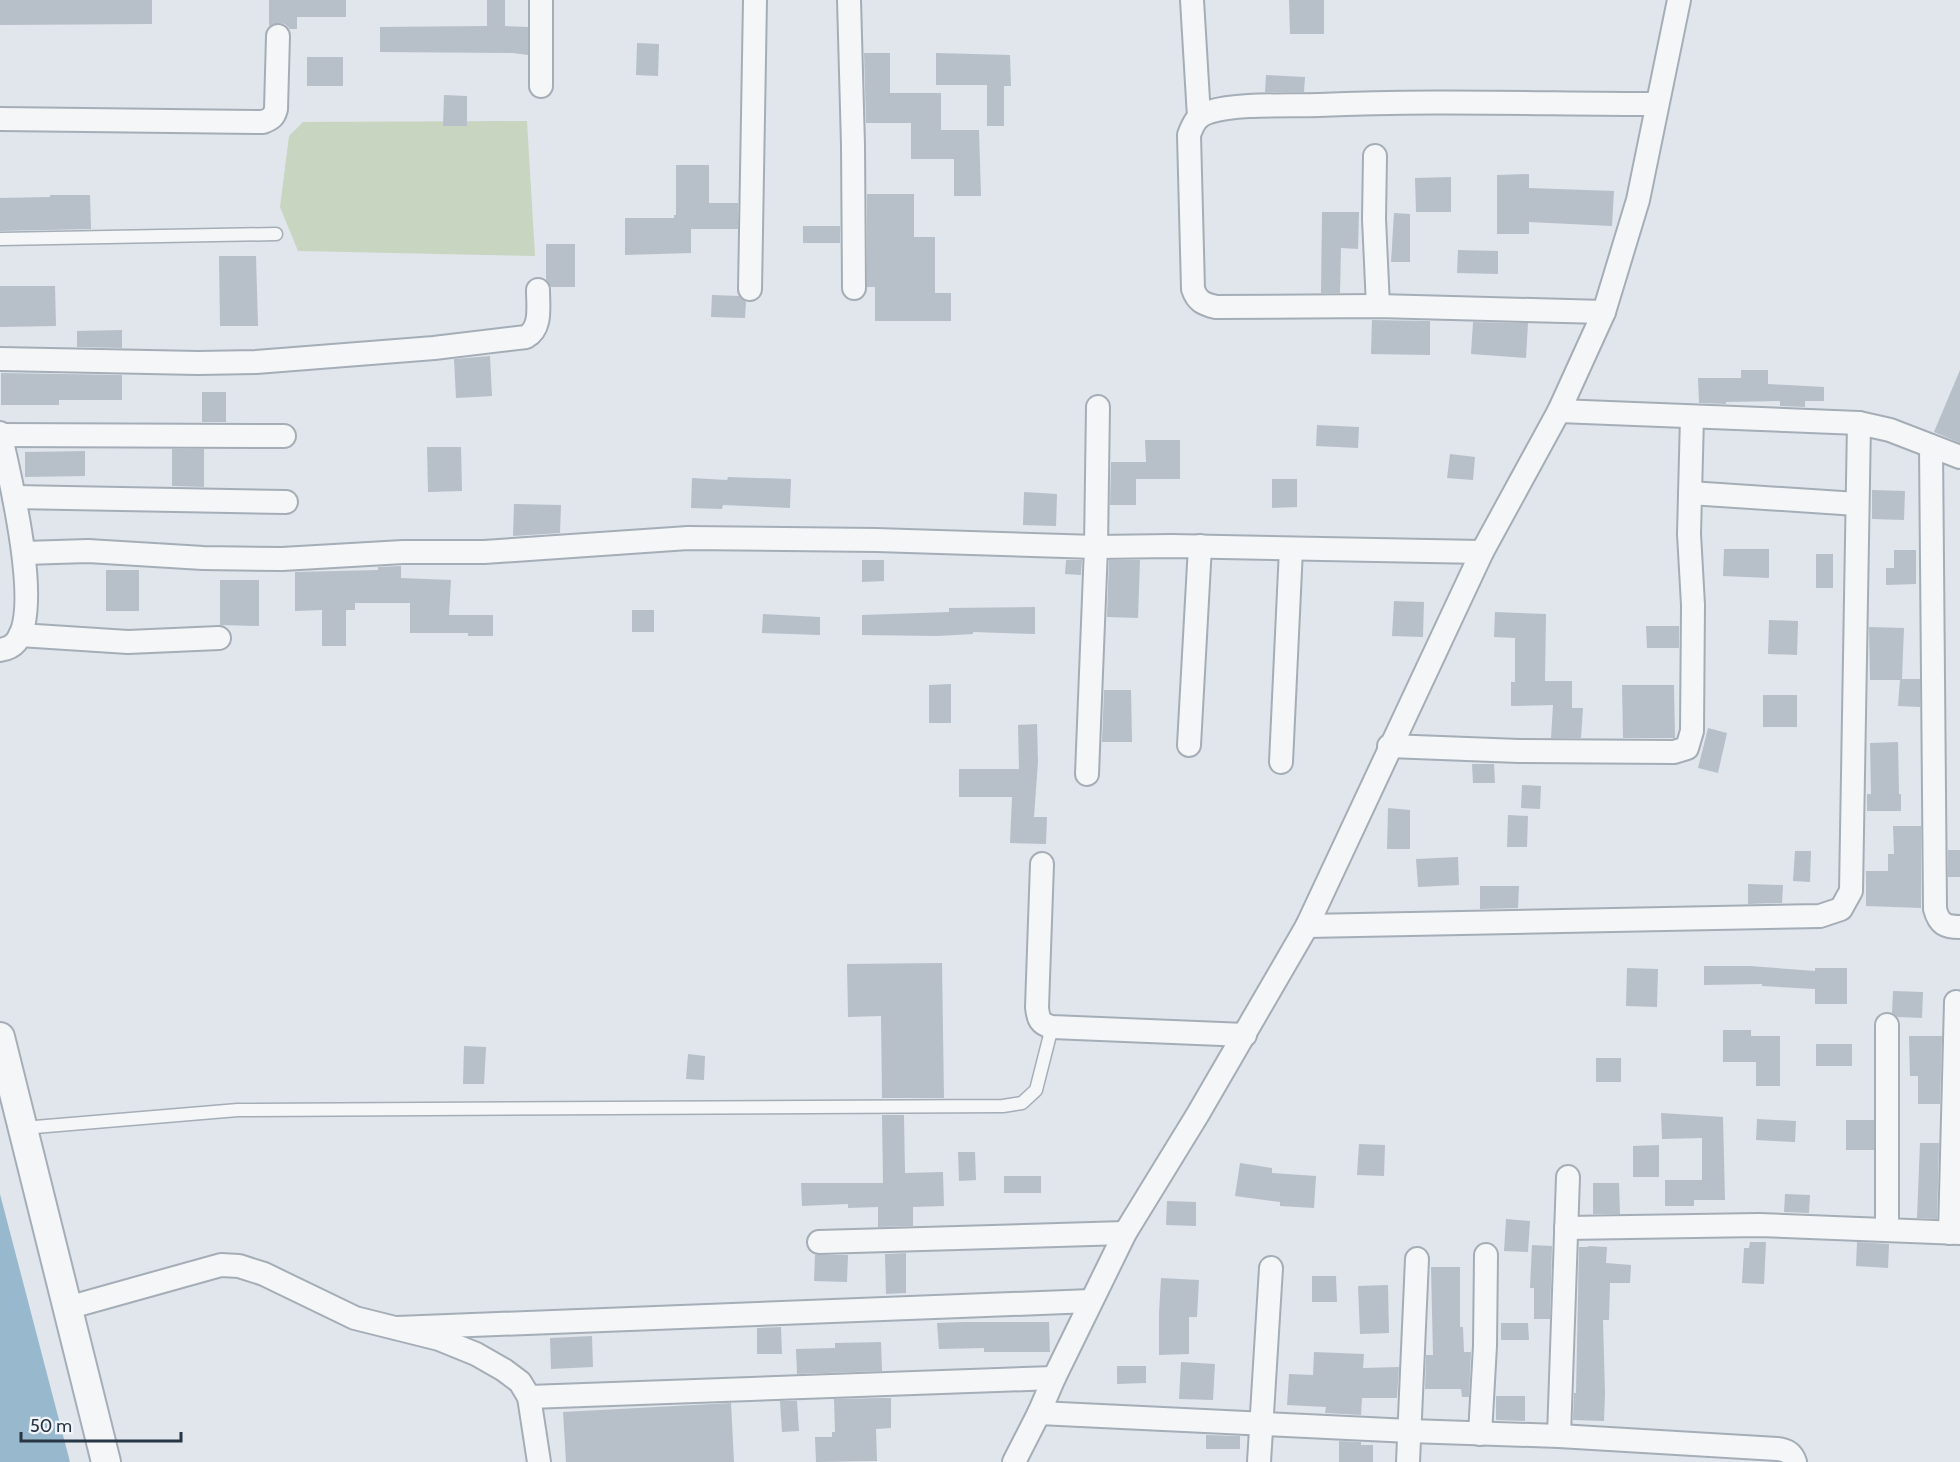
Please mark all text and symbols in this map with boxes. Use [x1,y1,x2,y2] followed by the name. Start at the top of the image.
[21,1405,182,1443] scale bar
[30,1415,72,1437] text: 50 m

